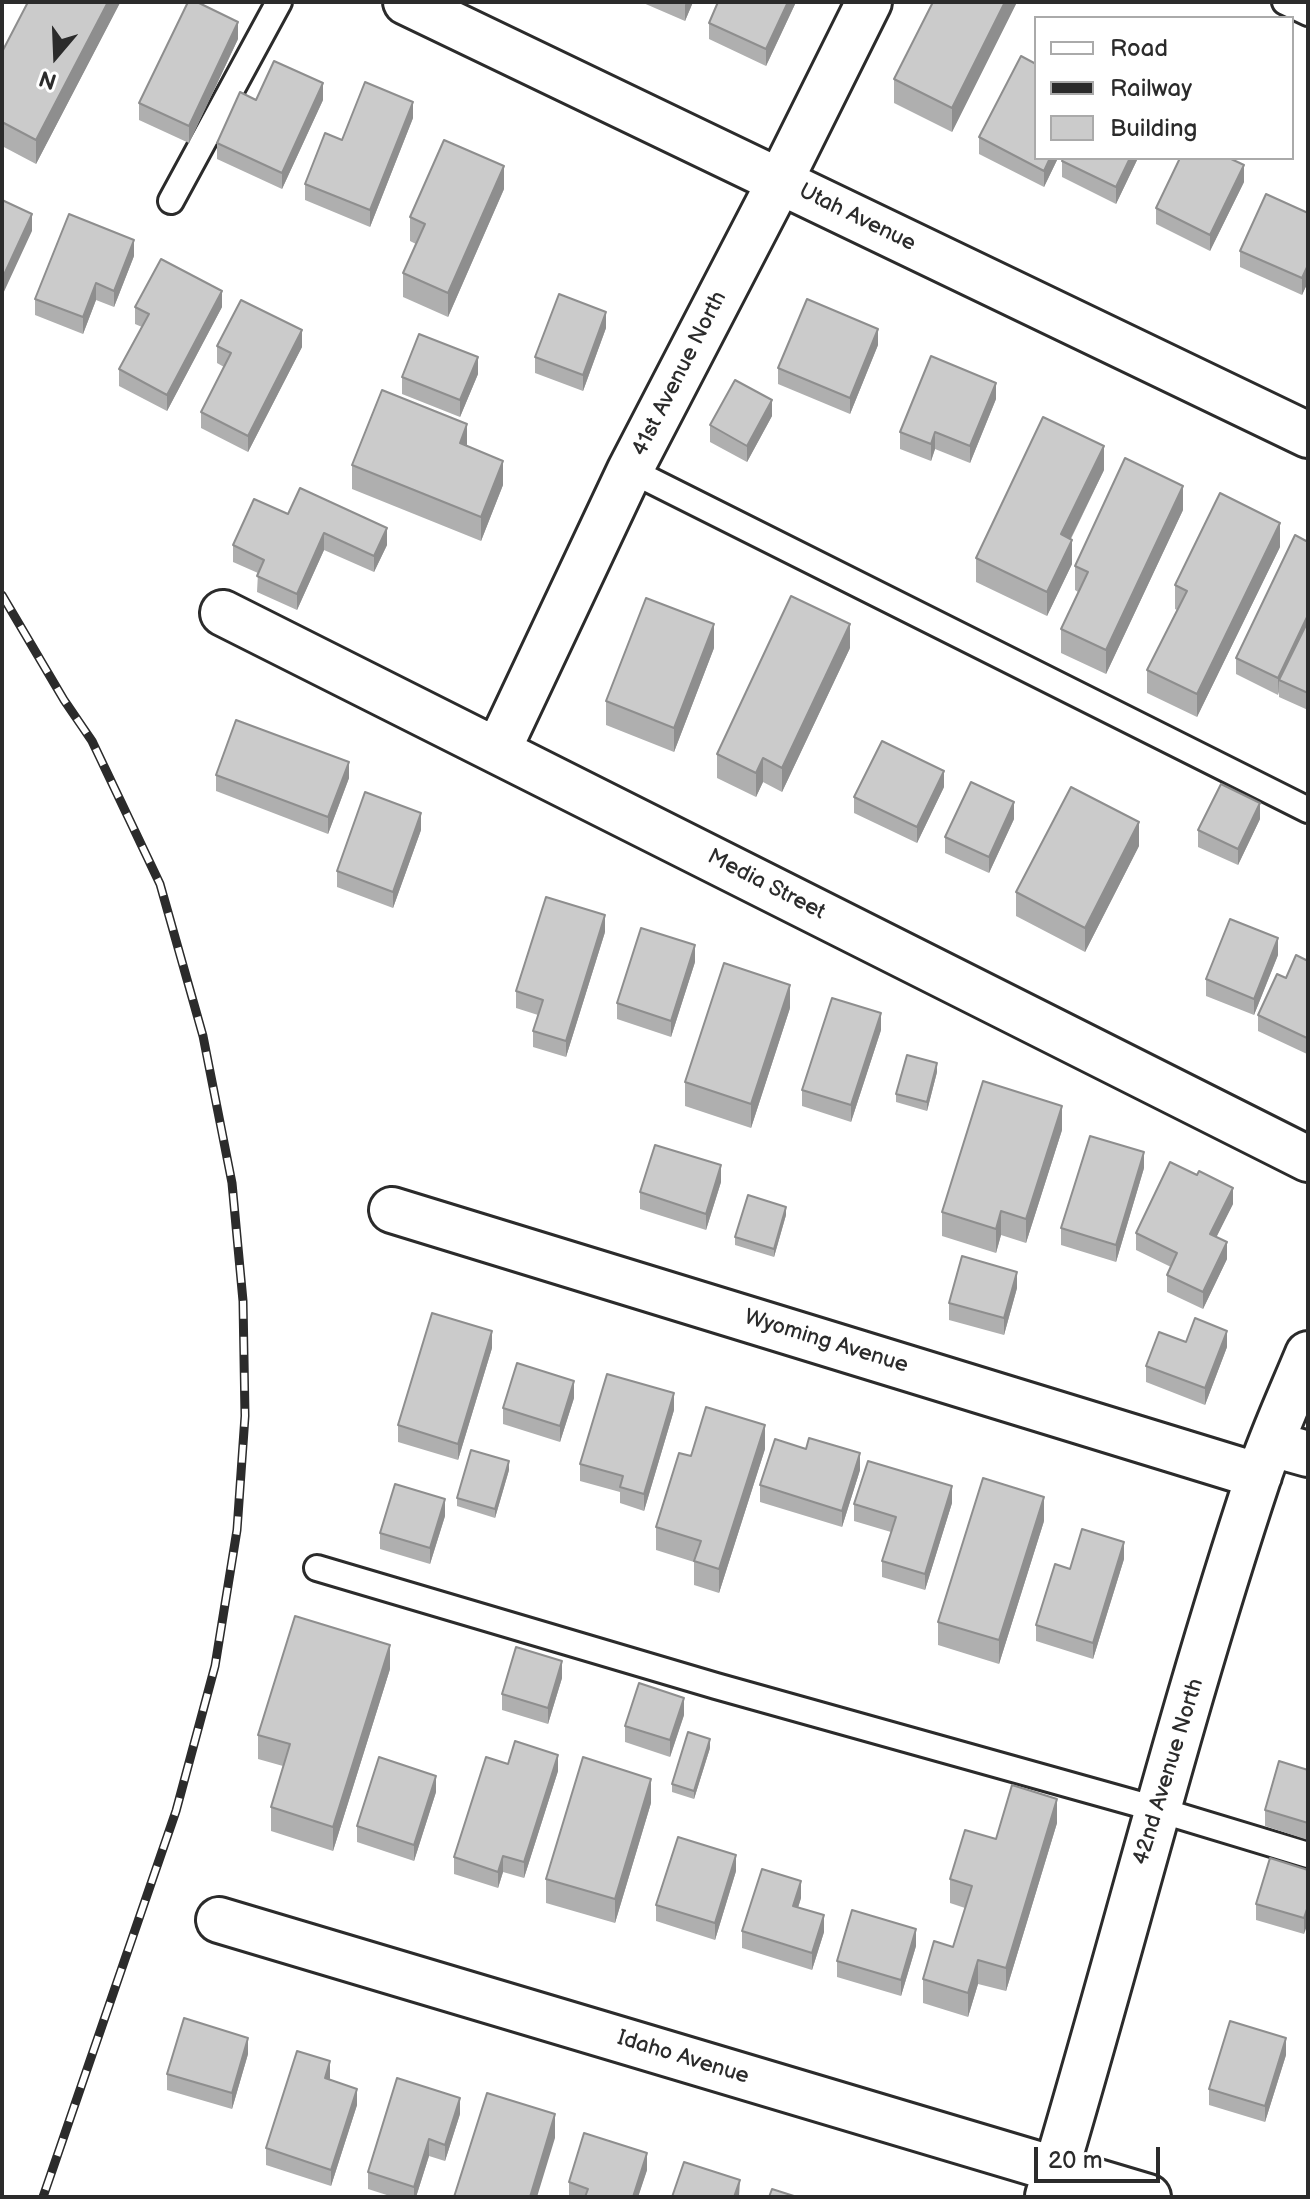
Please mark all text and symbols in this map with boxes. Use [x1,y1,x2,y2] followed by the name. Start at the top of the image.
[16,16,96,96] north arrow
[1034,16,1294,160] legend
[1110,34,1168,63] text: Road
[36,64,60,95] text: N
[1110,74,1192,103] text: Railway
[1110,114,1197,143] text: Building
[794,178,920,258] street label: Utah Avenue
[627,287,733,461] street label: 41st Avenue North
[703,844,829,926] street label: Media Street
[741,1305,911,1379] street label: Wyoming Avenue
[1128,1676,1210,1868] street label: 42nd Avenue North
[614,2025,752,2091] street label: Idaho Avenue
[1038,2131,1164,2181] scale bar
[1048,2146,1103,2175] text: 20 m

